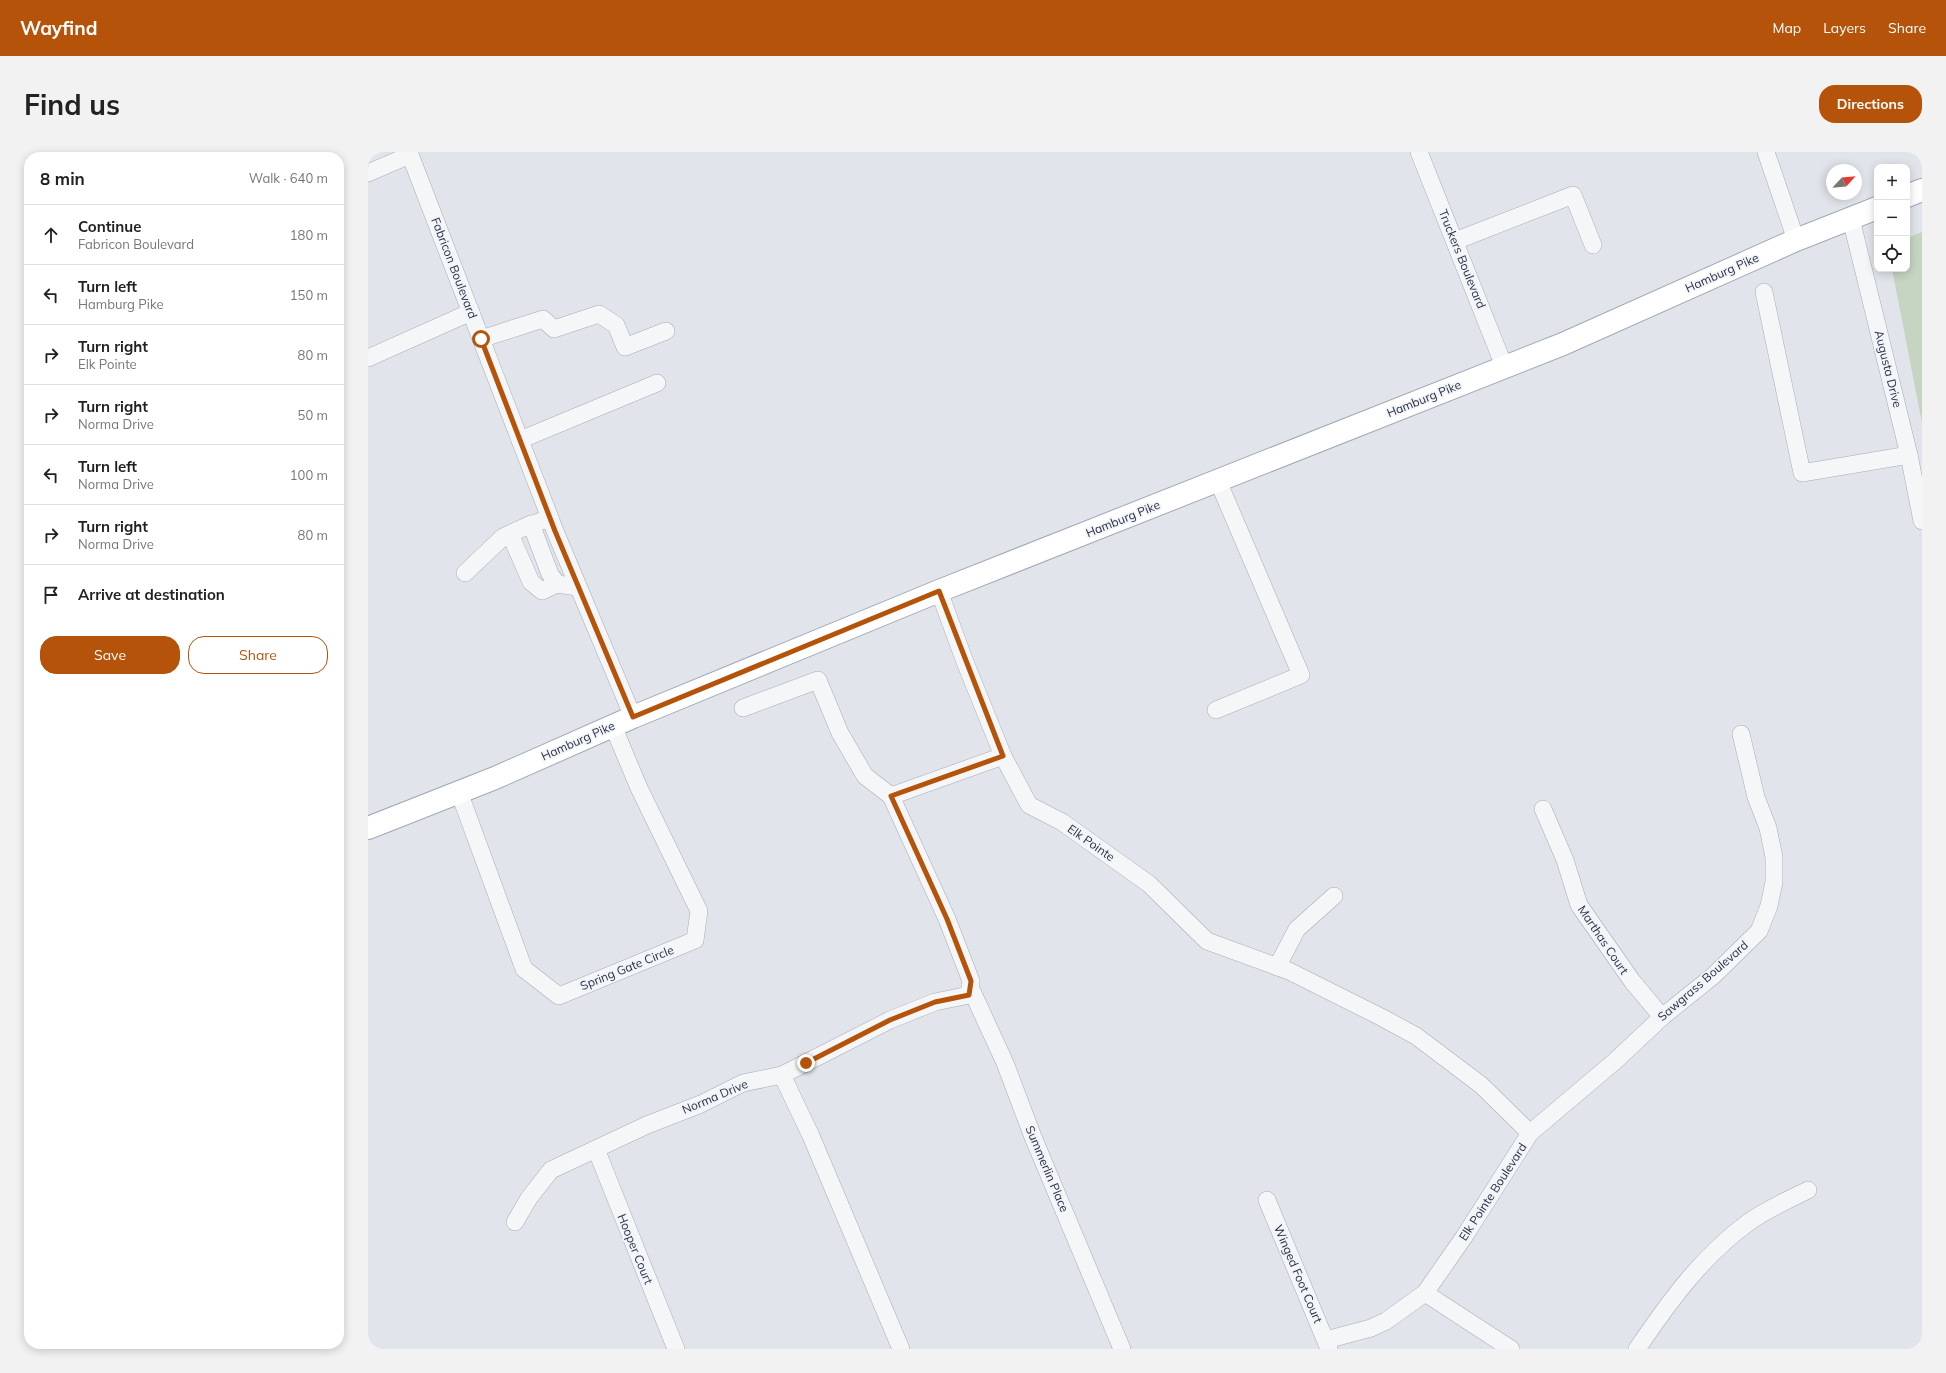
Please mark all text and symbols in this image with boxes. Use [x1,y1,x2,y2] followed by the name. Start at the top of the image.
[20,16,97,40] text: Wayfind
[1772,19,1801,37] text: Map
[1823,19,1866,37] text: Layers
[1888,19,1926,37] text: Share
[1819,85,1922,123] button: Directions
[24,87,120,122] text: Find us
[1826,164,1862,200] north arrow
[1874,164,1910,272] map controls
[1874,164,1910,200] button: +
[40,168,85,189] text: 8 min
[249,170,328,186] text: Walk · 640 m
[1874,200,1910,236] button: −
[1436,207,1489,311] street label: Truckers Boulevard
[428,215,481,321] street label: Fabricon Boulevard
[78,217,141,236] text: Continue
[40,224,62,246] icon: ahead
[290,227,328,243] text: 180 m
[78,236,194,252] text: Fabricon Boulevard
[1874,236,1910,272] button: locate
[1683,250,1761,295] street label: Hamburg Pike
[78,277,137,296] text: Turn left
[40,284,62,306] icon: left
[290,287,328,303] text: 150 m
[78,296,164,312] text: Hamburg Pike
[1872,329,1905,409] street label: Augusta Drive
[472,330,490,348] route start
[78,337,148,356] text: Turn right
[40,344,62,366] icon: right
[298,347,328,363] text: 80 m
[78,356,137,372] text: Elk Pointe
[1384,377,1463,420] street label: Hamburg Pike
[78,397,148,416] text: Turn right
[40,404,62,426] icon: right
[298,407,328,423] text: 50 m
[78,416,154,432] text: Norma Drive
[78,457,137,476] text: Turn left
[40,464,62,486] icon: left
[290,467,328,483] text: 100 m
[78,476,154,492] text: Norma Drive
[1083,497,1162,540] street label: Hamburg Pike
[78,517,148,536] text: Turn right
[40,524,62,546] icon: right
[298,527,328,543] text: 80 m
[78,536,154,552] text: Norma Drive
[40,584,62,606] icon: arrive
[78,585,225,604] text: Arrive at destination
[40,636,180,674] button: Save
[188,636,328,674] button: Share
[539,718,617,763] street label: Hamburg Pike
[1065,821,1118,864] street label: Elk Pointe
[1575,902,1632,977] street label: Marthas Court
[1654,937,1751,1024] street label: Sawgrass Boulevard
[578,942,676,993] street label: Spring Gate Circle
[797,1054,815,1072] route end
[680,1076,750,1117] street label: Norma Drive
[1022,1123,1072,1214] street label: Summerlin Place
[1455,1140,1530,1243] street label: Elk Pointe Boulevard
[615,1211,656,1286] street label: Hooper Court
[1271,1222,1326,1325] street label: Winged Foot Court

